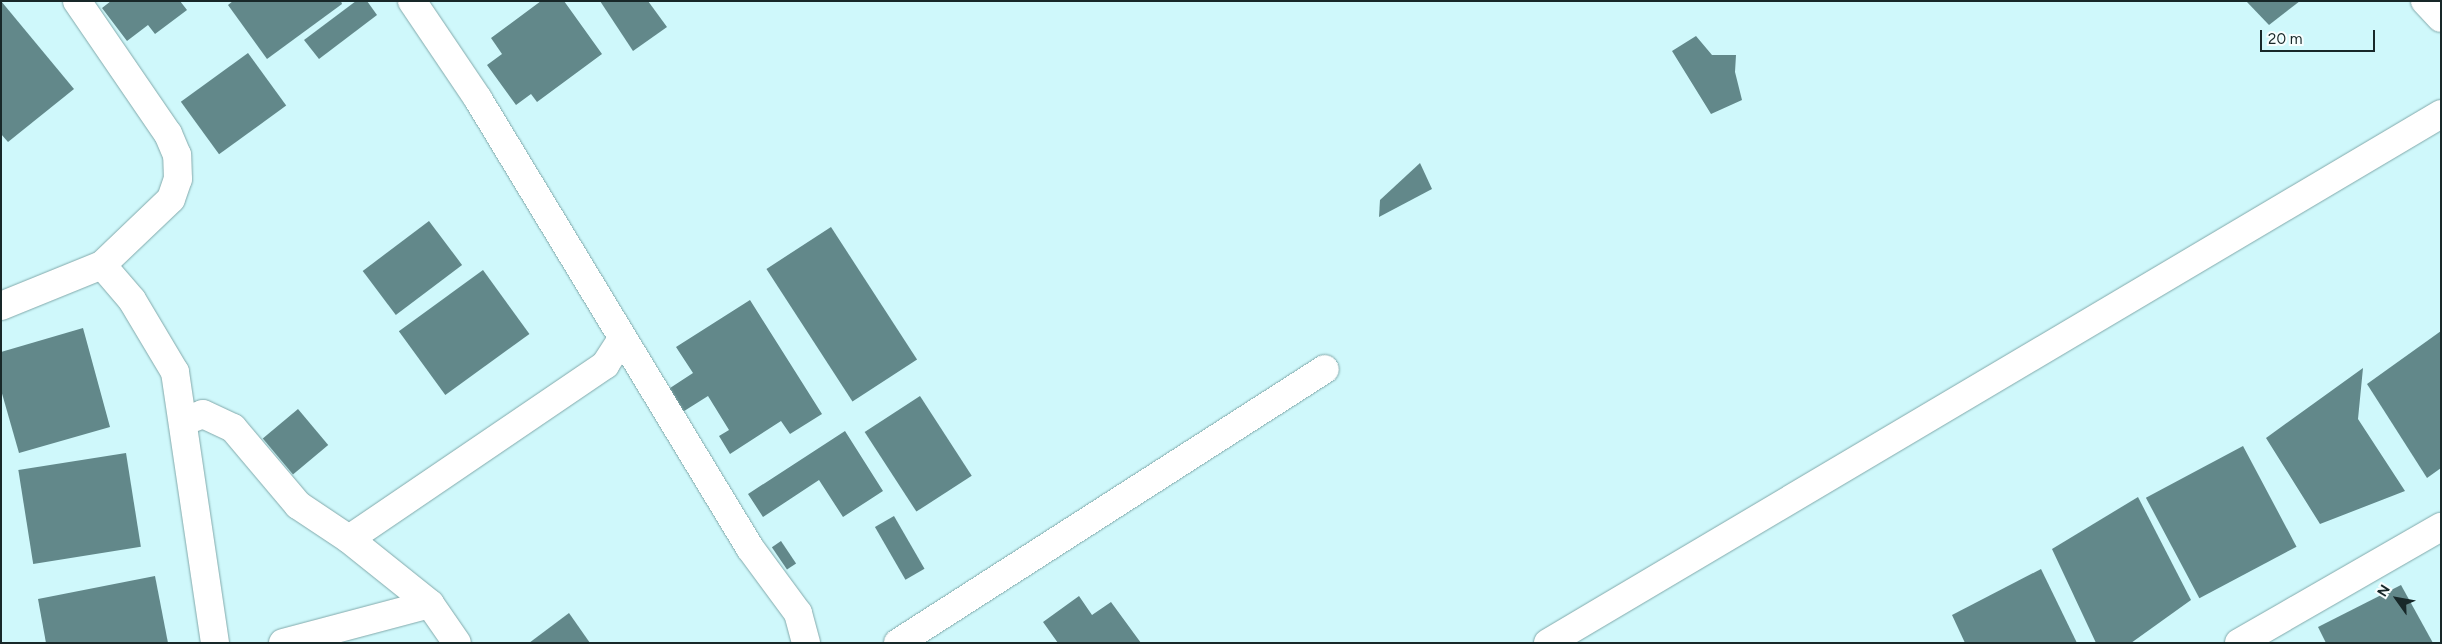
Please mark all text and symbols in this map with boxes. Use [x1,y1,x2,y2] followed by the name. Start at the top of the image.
[2262,20,2377,52] scale bar
[2268,30,2302,48] text: 20 m
[2372,574,2422,624] north arrow
[2374,582,2394,600] text: N

